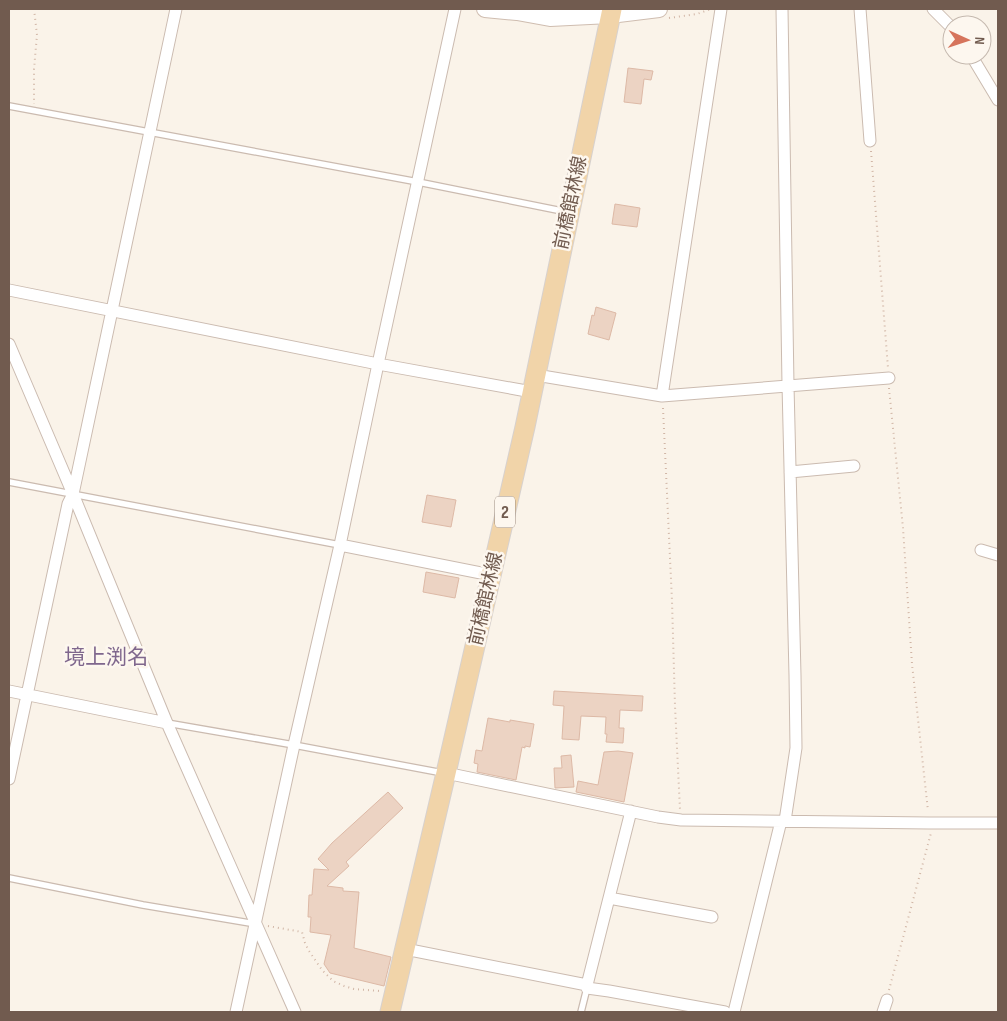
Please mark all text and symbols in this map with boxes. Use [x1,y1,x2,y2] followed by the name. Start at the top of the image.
[942,15,992,65] north arrow
[971,36,988,45] text: N
[550,154,592,252] street label: 前橋館林線
[495,497,515,528] road number: 2
[464,550,508,648] street label: 前橋館林線
[64,645,148,670] district label: 境上渕名

